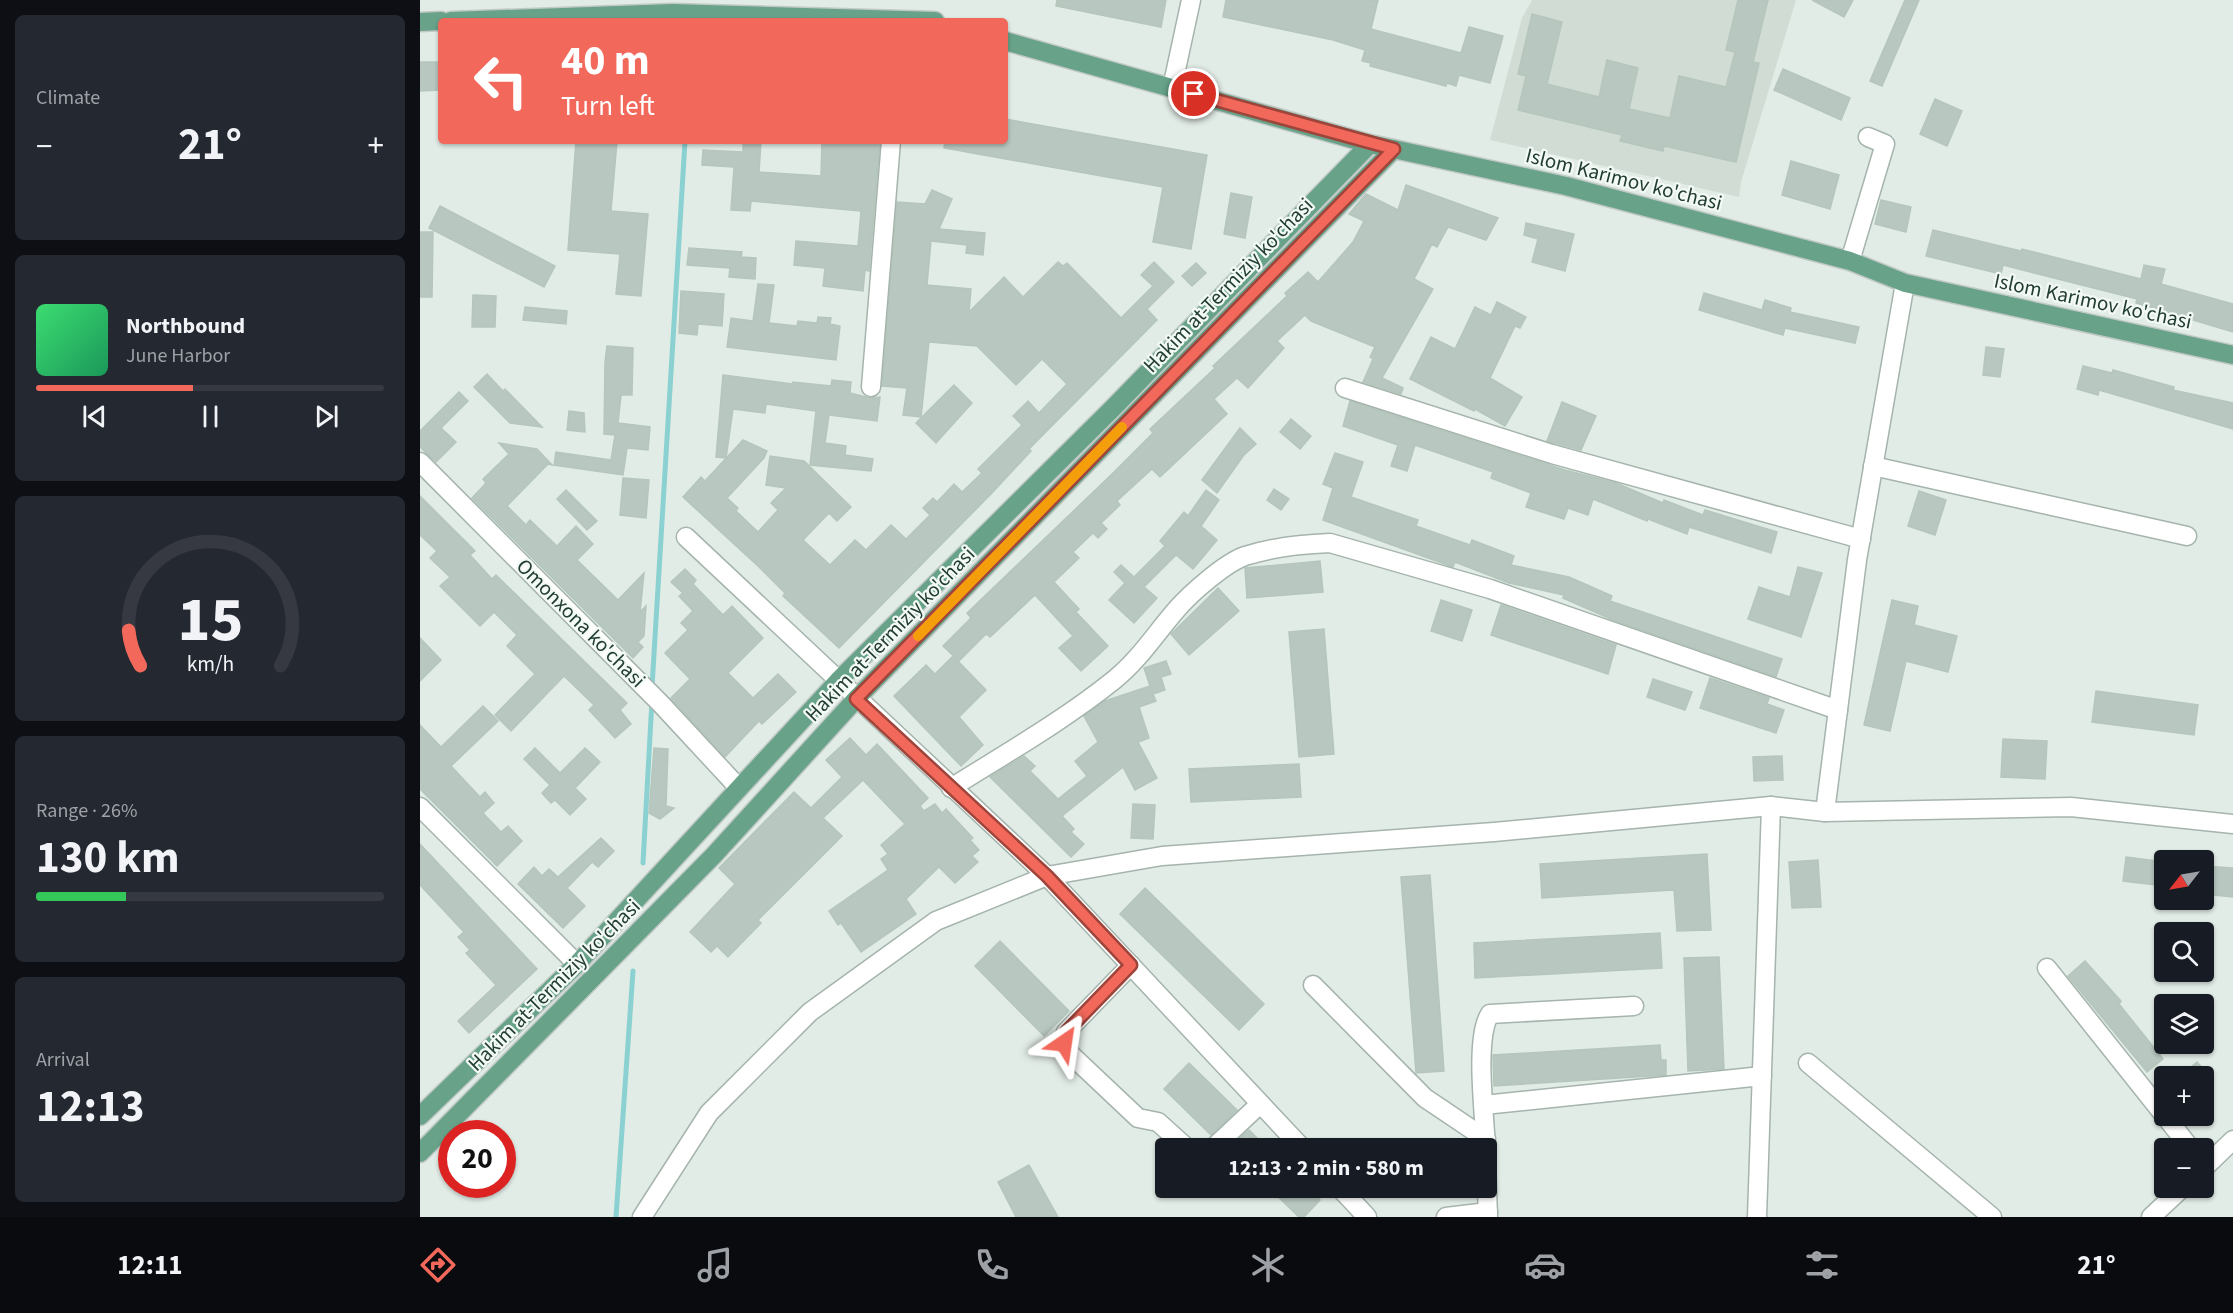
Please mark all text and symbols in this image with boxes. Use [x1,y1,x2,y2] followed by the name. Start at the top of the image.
[561,31,650,91] text: 40 m
[462,42,540,120] icon: left
[1168,68,1219,119] pin
[1177,77,1210,110] icon: arrive
[36,84,100,112] text: Climate
[561,87,655,126] text: Turn left
[178,113,242,177] text: 21°
[36,123,52,170] text: −
[368,123,384,170] text: +
[1523,140,1725,218] street label: Islom Karimov ko'chasi
[1136,191,1320,379] street label: Hakim at-Termiziy ko'chasi
[1991,265,2195,337] street label: Islom Karimov ko'chasi
[126,310,245,342] text: Northbound
[126,342,230,370] text: June Harbor
[78,400,111,433] icon: previous
[194,400,227,433] icon: pause
[310,400,343,433] icon: next
[798,540,982,728] street label: Hakim at-Termiziy ko'chasi
[510,552,652,694] street label: Omonxona ko'chasi
[177,576,243,665] text: 15
[186,649,234,680] text: km/h
[36,797,137,825] text: Range · 26%
[36,826,180,890] text: 130 km
[2154,850,2214,910] north arrow
[2154,850,2214,1198] map controls
[461,892,647,1078] street label: Hakim at-Termiziy ko'chasi
[2154,922,2214,982] button: search
[2154,994,2214,1054] button: layers
[1032,1011,1096,1075] position arrow
[36,1046,90,1074] text: Arrival
[2154,1066,2214,1126] button: +
[36,1075,145,1139] text: 12:13
[438,1120,516,1198] speed limit sign: 20
[2154,1138,2214,1198] button: −
[1228,1152,1424,1184] text: 12:13 · 2 min · 580 m
[417,1244,459,1286] icon: directions
[694,1244,736,1286] icon: music
[971,1244,1013,1286] icon: phone
[1247,1244,1289,1286] icon: climate
[1524,1244,1566,1286] icon: car
[1801,1244,1843,1286] icon: filters
[117,1246,182,1285] text: 12:11
[2077,1246,2116,1285] text: 21°

